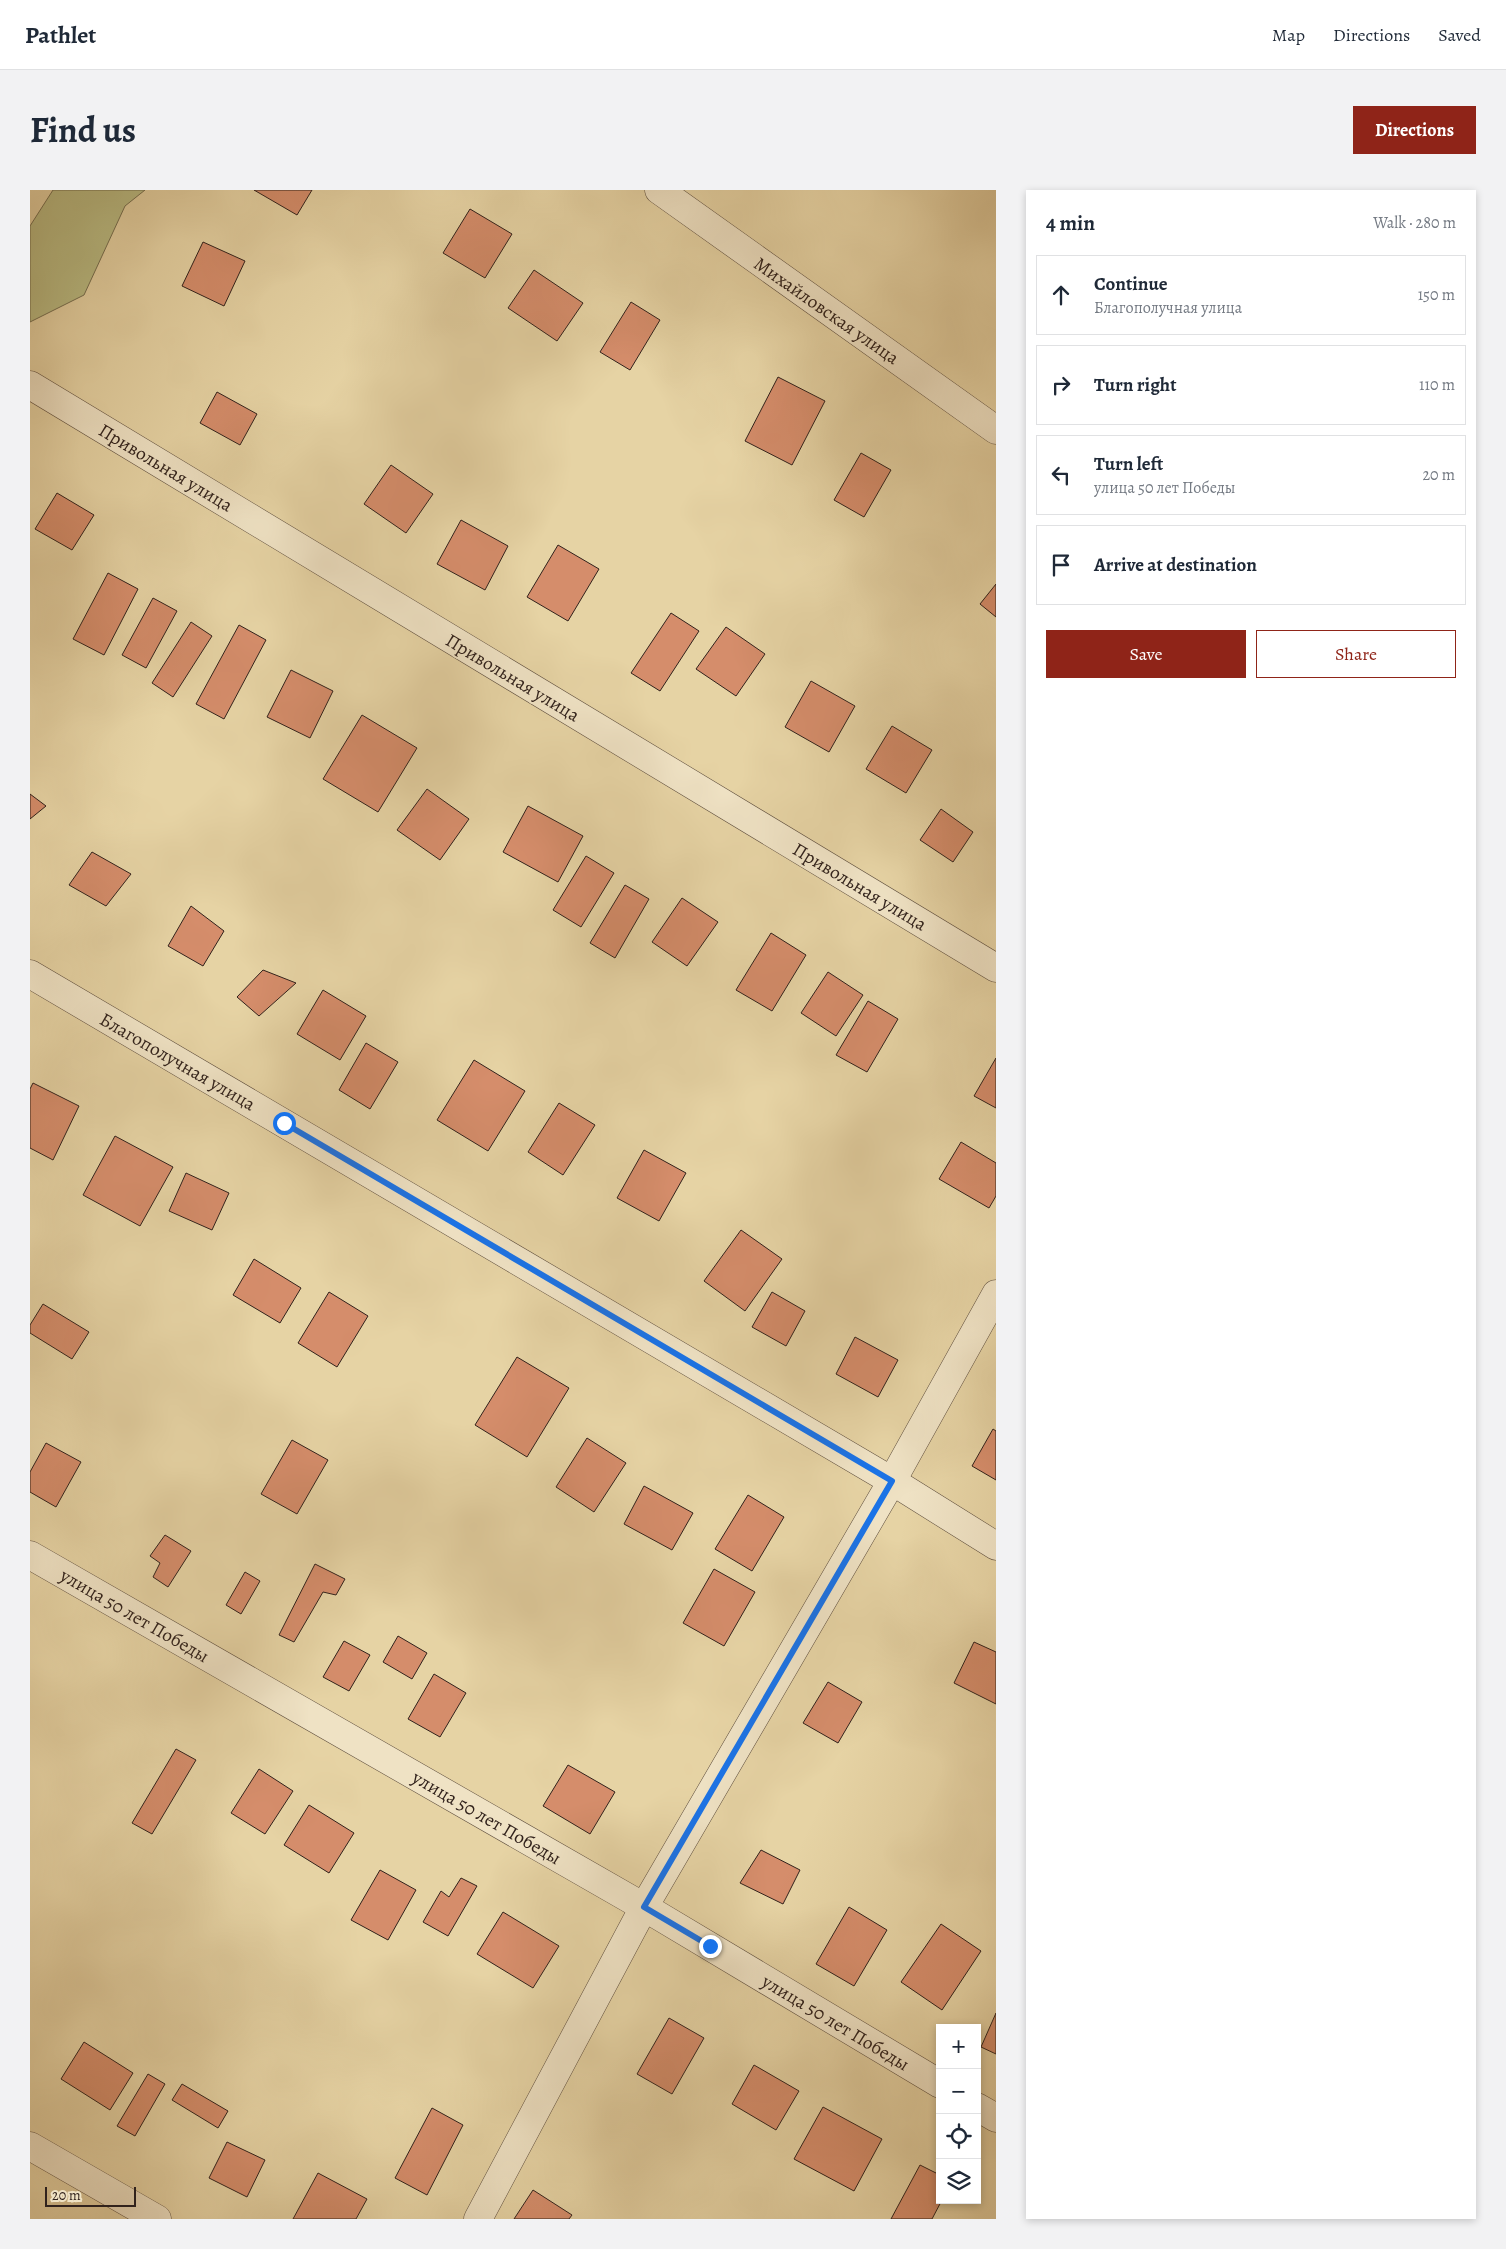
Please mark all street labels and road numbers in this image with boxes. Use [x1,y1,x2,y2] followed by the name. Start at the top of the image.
[749,251,904,371] street label: Михайловская улица
[94,417,238,518] street label: Привольная улица
[441,627,585,728] street label: Привольная улица
[788,836,932,937] street label: Привольная улица
[95,1007,260,1117] street label: Благополучная улица
[54,1562,214,1669] street label: улица 50 лет Победы
[406,1764,566,1871] street label: улица 50 лет Победы
[756,1968,914,2077] street label: улица 50 лет Победы

